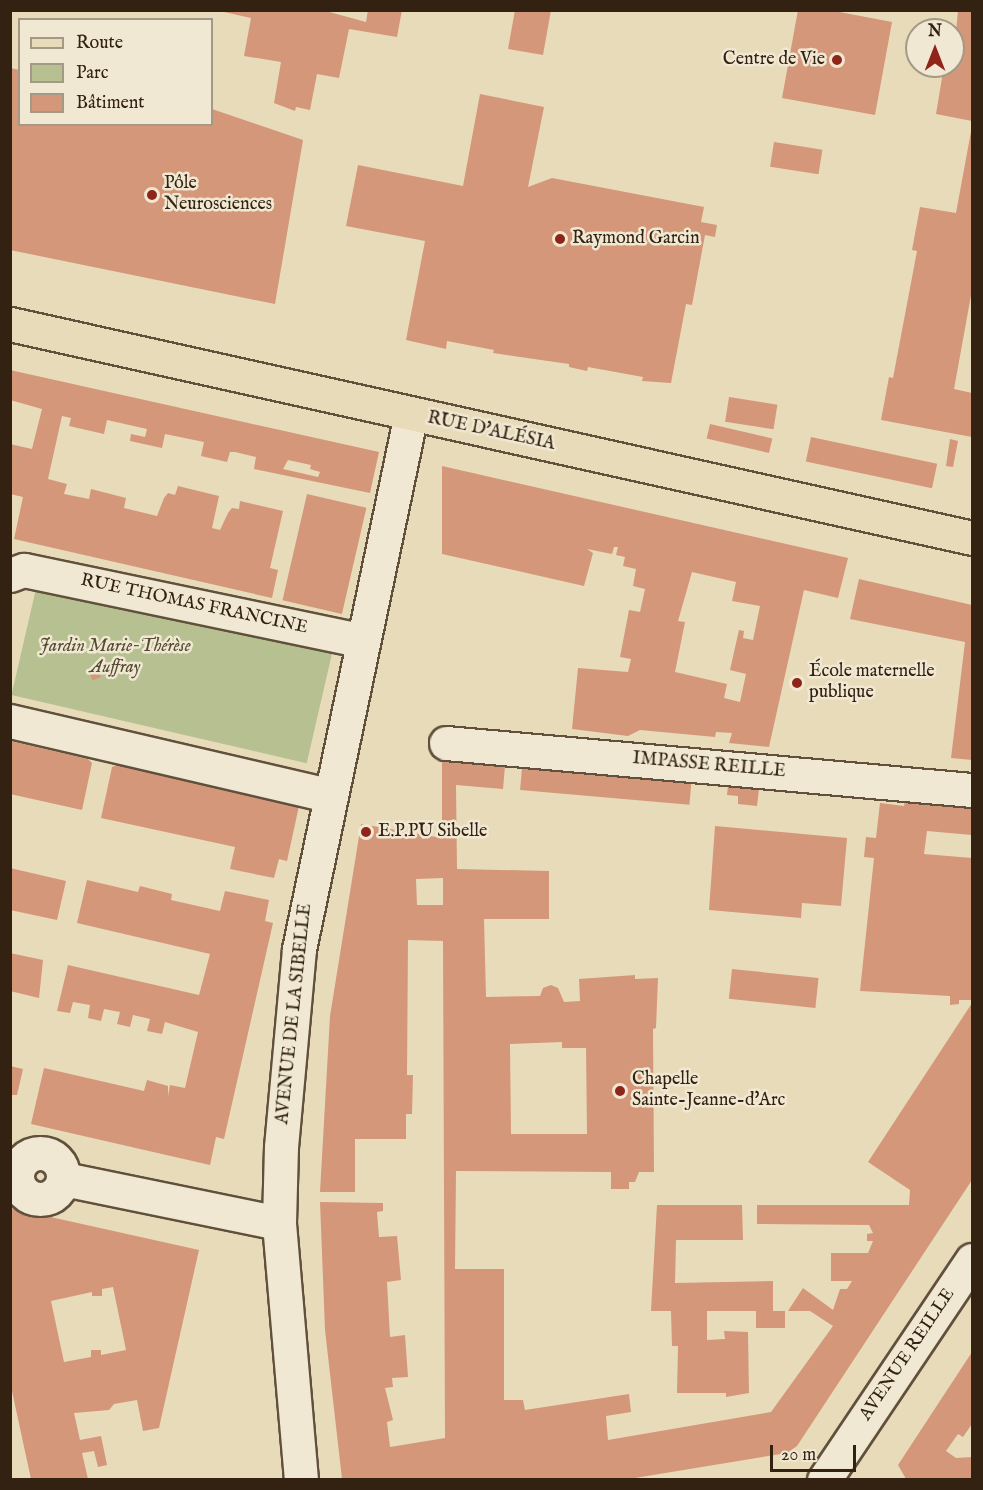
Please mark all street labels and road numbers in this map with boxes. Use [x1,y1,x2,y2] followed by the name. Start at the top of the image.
[425,408,557,456] street label: RUE D'ALÉSIA
[79,570,309,640] street label: RUE THOMAS FRANCINE
[632,749,786,783] street label: IMPASSE REILLE
[273,903,317,1125] street label: AVENUE DE LA SIBELLE
[856,1285,960,1425] street label: AVENUE REILLE

